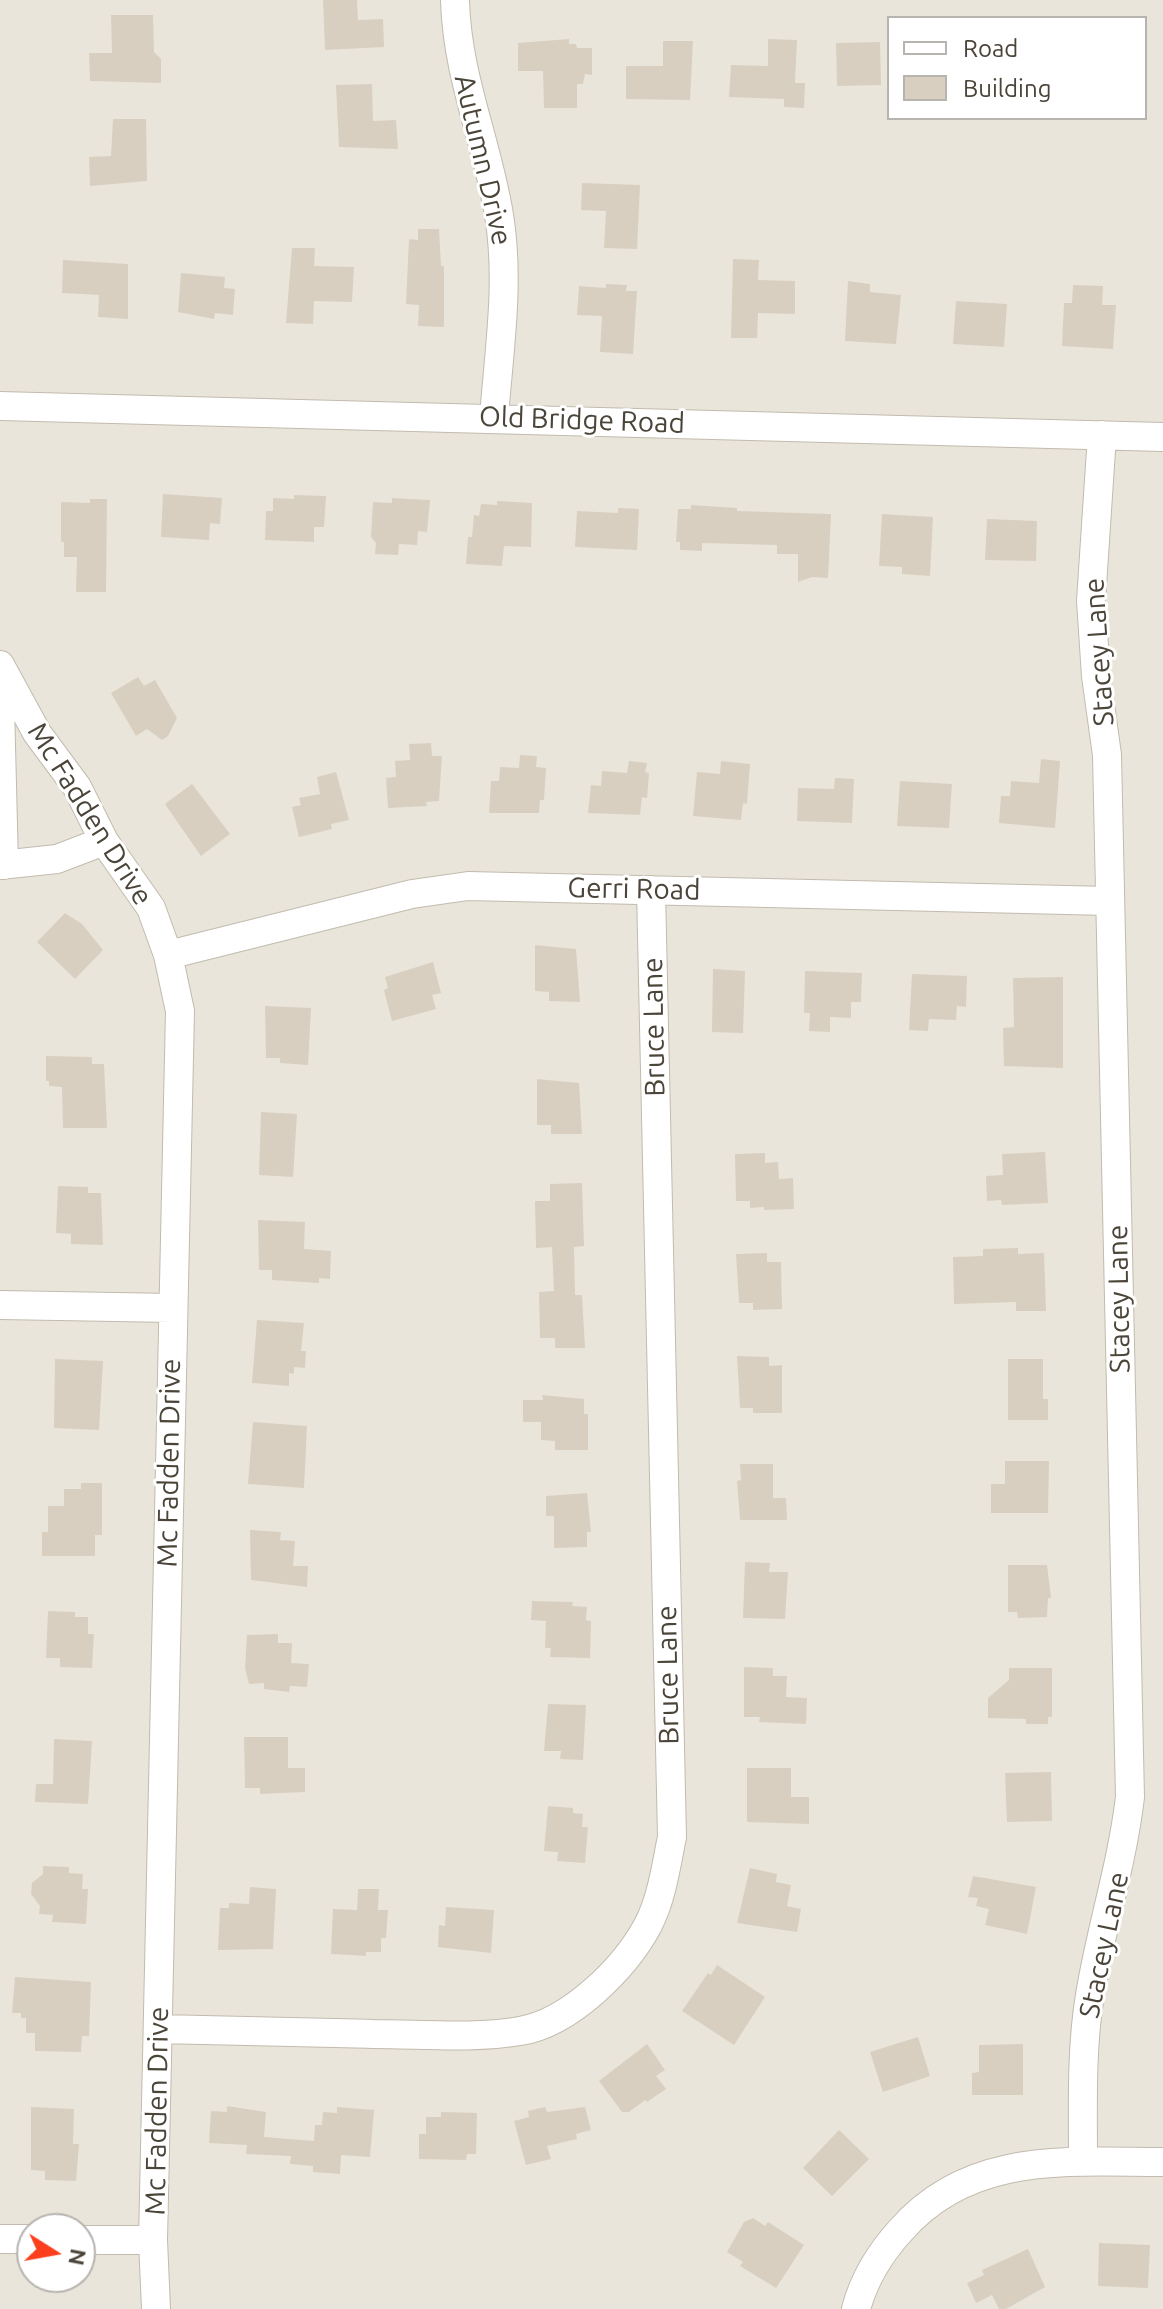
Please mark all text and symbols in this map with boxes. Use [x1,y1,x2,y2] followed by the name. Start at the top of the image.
[887,16,1147,120] legend
[963,35,1018,62] text: Road
[447,71,519,249] street label: Autumn Drive
[963,75,1051,102] text: Building
[479,400,685,440] street label: Old Bridge Road
[1077,577,1121,727] street label: Stacey Lane
[20,717,160,911] street label: Mc Fadden Drive
[567,871,701,907] street label: Gerri Road
[636,957,672,1097] street label: Bruce Lane
[1101,1225,1137,1373] street label: Stacey Lane
[150,1358,188,1568] street label: Mc Fadden Drive
[650,1605,686,1745] street label: Bruce Lane
[1072,1869,1136,2021] street label: Stacey Lane
[138,2006,176,2216] street label: Mc Fadden Drive
[16,2213,96,2293] north arrow
[64,2247,92,2268] text: N

